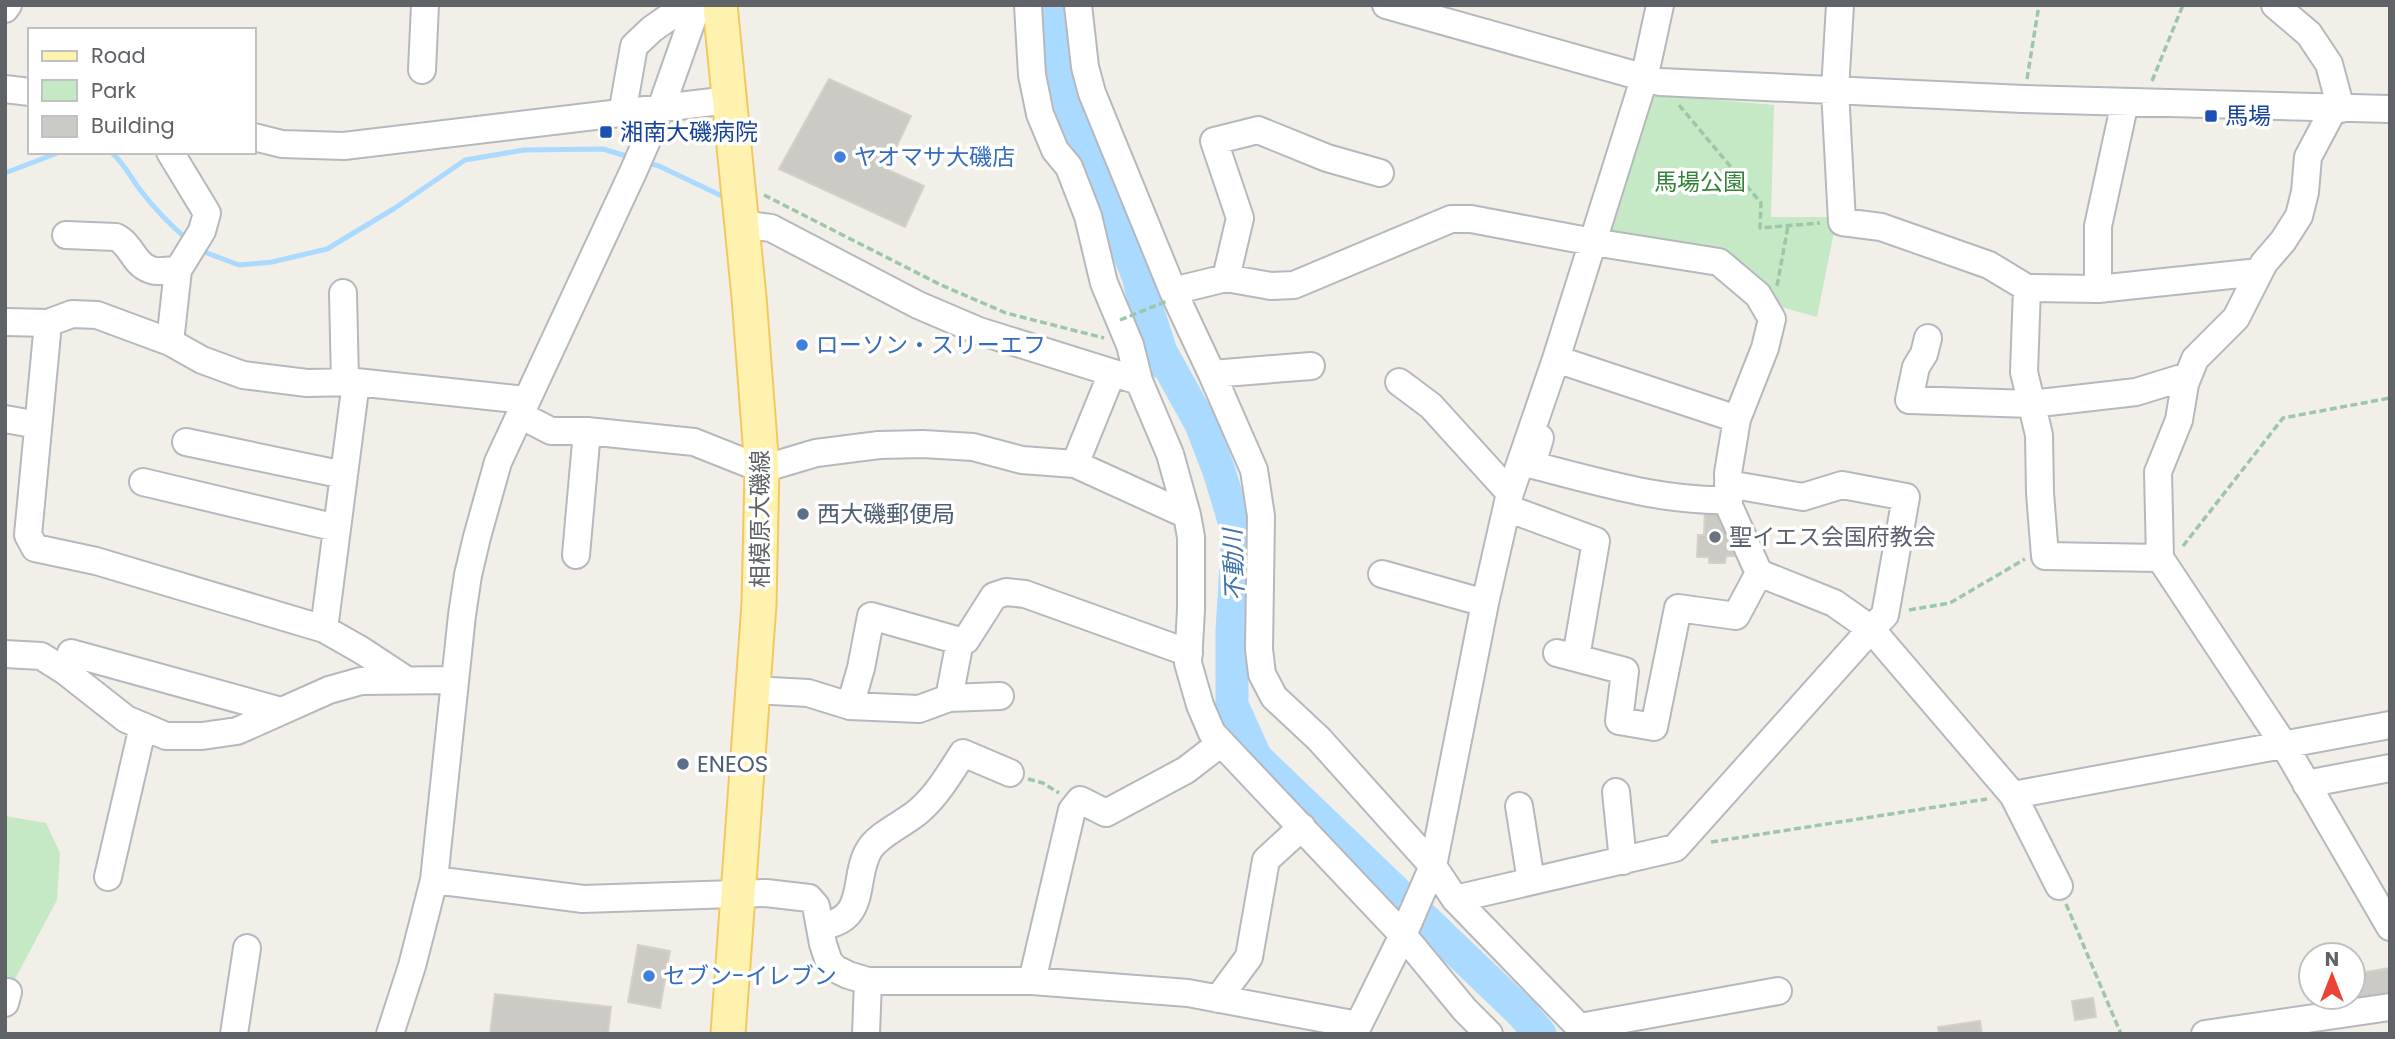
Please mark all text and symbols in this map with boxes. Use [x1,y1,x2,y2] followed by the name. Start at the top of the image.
[28,28,256,154] legend
[91,41,146,70] text: Road
[91,76,136,105] text: Park
[2225,100,2271,132] place label: 馬場
[2203,108,2219,124] marker: 馬場
[91,111,175,140] text: Building
[620,116,758,148] place label: 湘南大磯病院
[598,124,614,140] marker: 湘南大磯病院
[854,141,1015,173] place label: ヤオマサ大磯店
[832,149,848,165] marker: ヤオマサ大磯店
[1654,166,1746,198] park label: 馬場公園
[816,329,1046,361] place label: ローソン・スリーエフ
[794,337,810,353] marker: ローソン・スリーエフ
[744,450,776,588] street label: 相模原大磯線
[817,498,955,530] place label: 西大磯郵便局
[795,506,811,522] marker: 西大磯郵便局
[1729,521,1936,553] place label: 聖イエス会国府教会
[1216,525,1251,602] water label: 不動川
[1707,529,1723,545] marker: 聖イエス会国府教会
[697,748,768,780] place label: ENEOS
[675,756,691,772] marker: ENEOS
[2297,941,2367,1011] north arrow
[2325,946,2339,973] text: N
[663,960,837,992] place label: セブン-イレブン
[641,968,657,984] marker: セブン-イレブン

